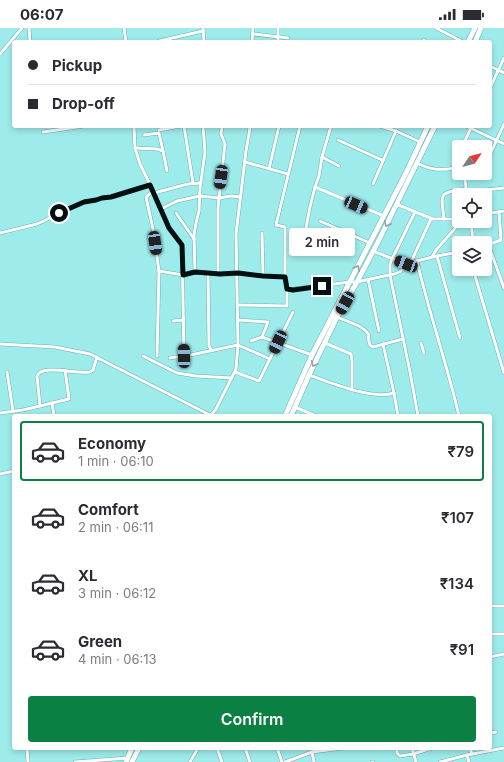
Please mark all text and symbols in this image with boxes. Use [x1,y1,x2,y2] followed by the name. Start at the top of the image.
[20,5,63,24] text: 06:07
[52,56,102,75] text: Pickup
[52,94,115,113] text: Drop-off
[452,140,492,180] north arrow
[452,140,492,276] map controls
[213,164,229,190] car
[452,188,492,228] button: locate
[343,195,369,215] car
[50,204,68,222] route start
[384,219,392,227] one-way arrow
[289,228,355,256] callout: 2 min
[147,230,163,256] car
[305,234,339,250] text: 2 min
[452,236,492,276] button: layers
[393,254,419,274] car
[353,265,360,272] one-way arrow
[313,277,331,295] route end
[334,290,356,316] car
[267,329,289,355] car
[178,344,190,368] car
[311,360,319,367] one-way arrow
[30,433,66,469] icon: car
[78,434,146,453] text: Economy
[447,442,474,461] text: ₹79
[78,453,154,469] text: 1 min · 06:10
[30,499,66,535] icon: car
[78,500,139,519] text: Comfort
[441,508,474,527] text: ₹107
[78,519,153,535] text: 2 min · 06:11
[30,565,66,601] icon: car
[78,566,98,585] text: XL
[440,574,474,593] text: ₹134
[78,585,156,601] text: 3 min · 06:12
[30,631,66,667] icon: car
[78,632,122,651] text: Green
[450,640,474,659] text: ₹91
[78,651,157,667] text: 4 min · 06:13
[28,696,476,742] button: Confirm

